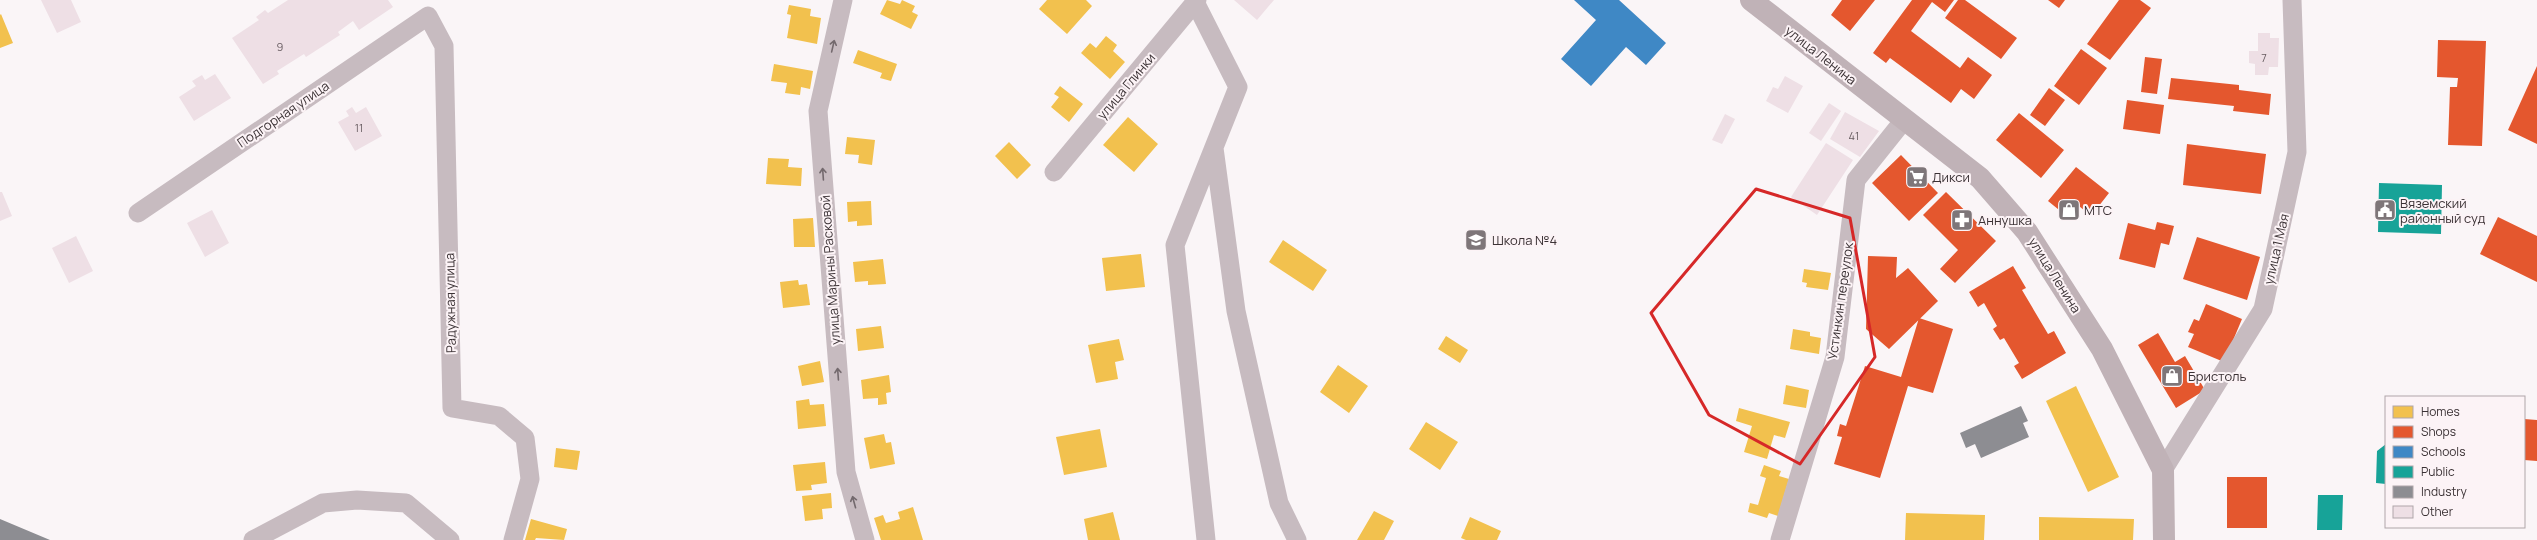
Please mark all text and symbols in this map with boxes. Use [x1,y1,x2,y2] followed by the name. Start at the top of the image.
[1782,21,1860,89] street label: улица Ленина
[277,39,284,54] house number: 9
[829,40,837,53] one-way arrow
[1093,49,1159,123] street label: улица Глинки
[2261,50,2267,65] house number: 7
[234,77,332,151] street label: Подгорная улица
[355,120,363,135] house number: 11
[1849,128,1859,143] house number: 41
[1904,164,1930,190] supermarket icon: Дикси
[819,168,826,181] one-way arrow
[1932,168,1970,186] place label: Дикси
[2400,194,2486,227] place label: Вяземский районный суд
[816,195,844,345] street label: улица Марины Расковой
[2056,197,2082,223] shop icon: МТС
[2372,197,2398,223] public building icon: Вяземский районный суд
[2084,201,2112,219] place label: МТС
[1949,207,1975,233] pharmacy icon: Аннушка
[1978,211,2032,229] place label: Аннушка
[2259,212,2293,286] street label: улица 1 Мая
[1463,227,1489,253] school or university icon: Школа №4
[1492,231,1557,249] place label: Школа №4
[2025,234,2085,316] street label: улица Ленина
[1823,241,1857,361] street label: Устинкин переулок
[440,253,460,353] street label: Радужная улица
[2159,363,2185,389] shop icon: Бристоль
[2188,367,2247,385] place label: Бристоль
[835,368,842,381] one-way arrow
[2385,396,2525,528] legend
[2421,403,2460,420] text: Homes
[2421,423,2456,440] text: Shops
[2421,443,2465,460] text: Schools
[2421,463,2455,480] text: Public
[2421,483,2467,500] text: Industry
[850,496,858,509] one-way arrow
[2421,503,2454,520] text: Other

